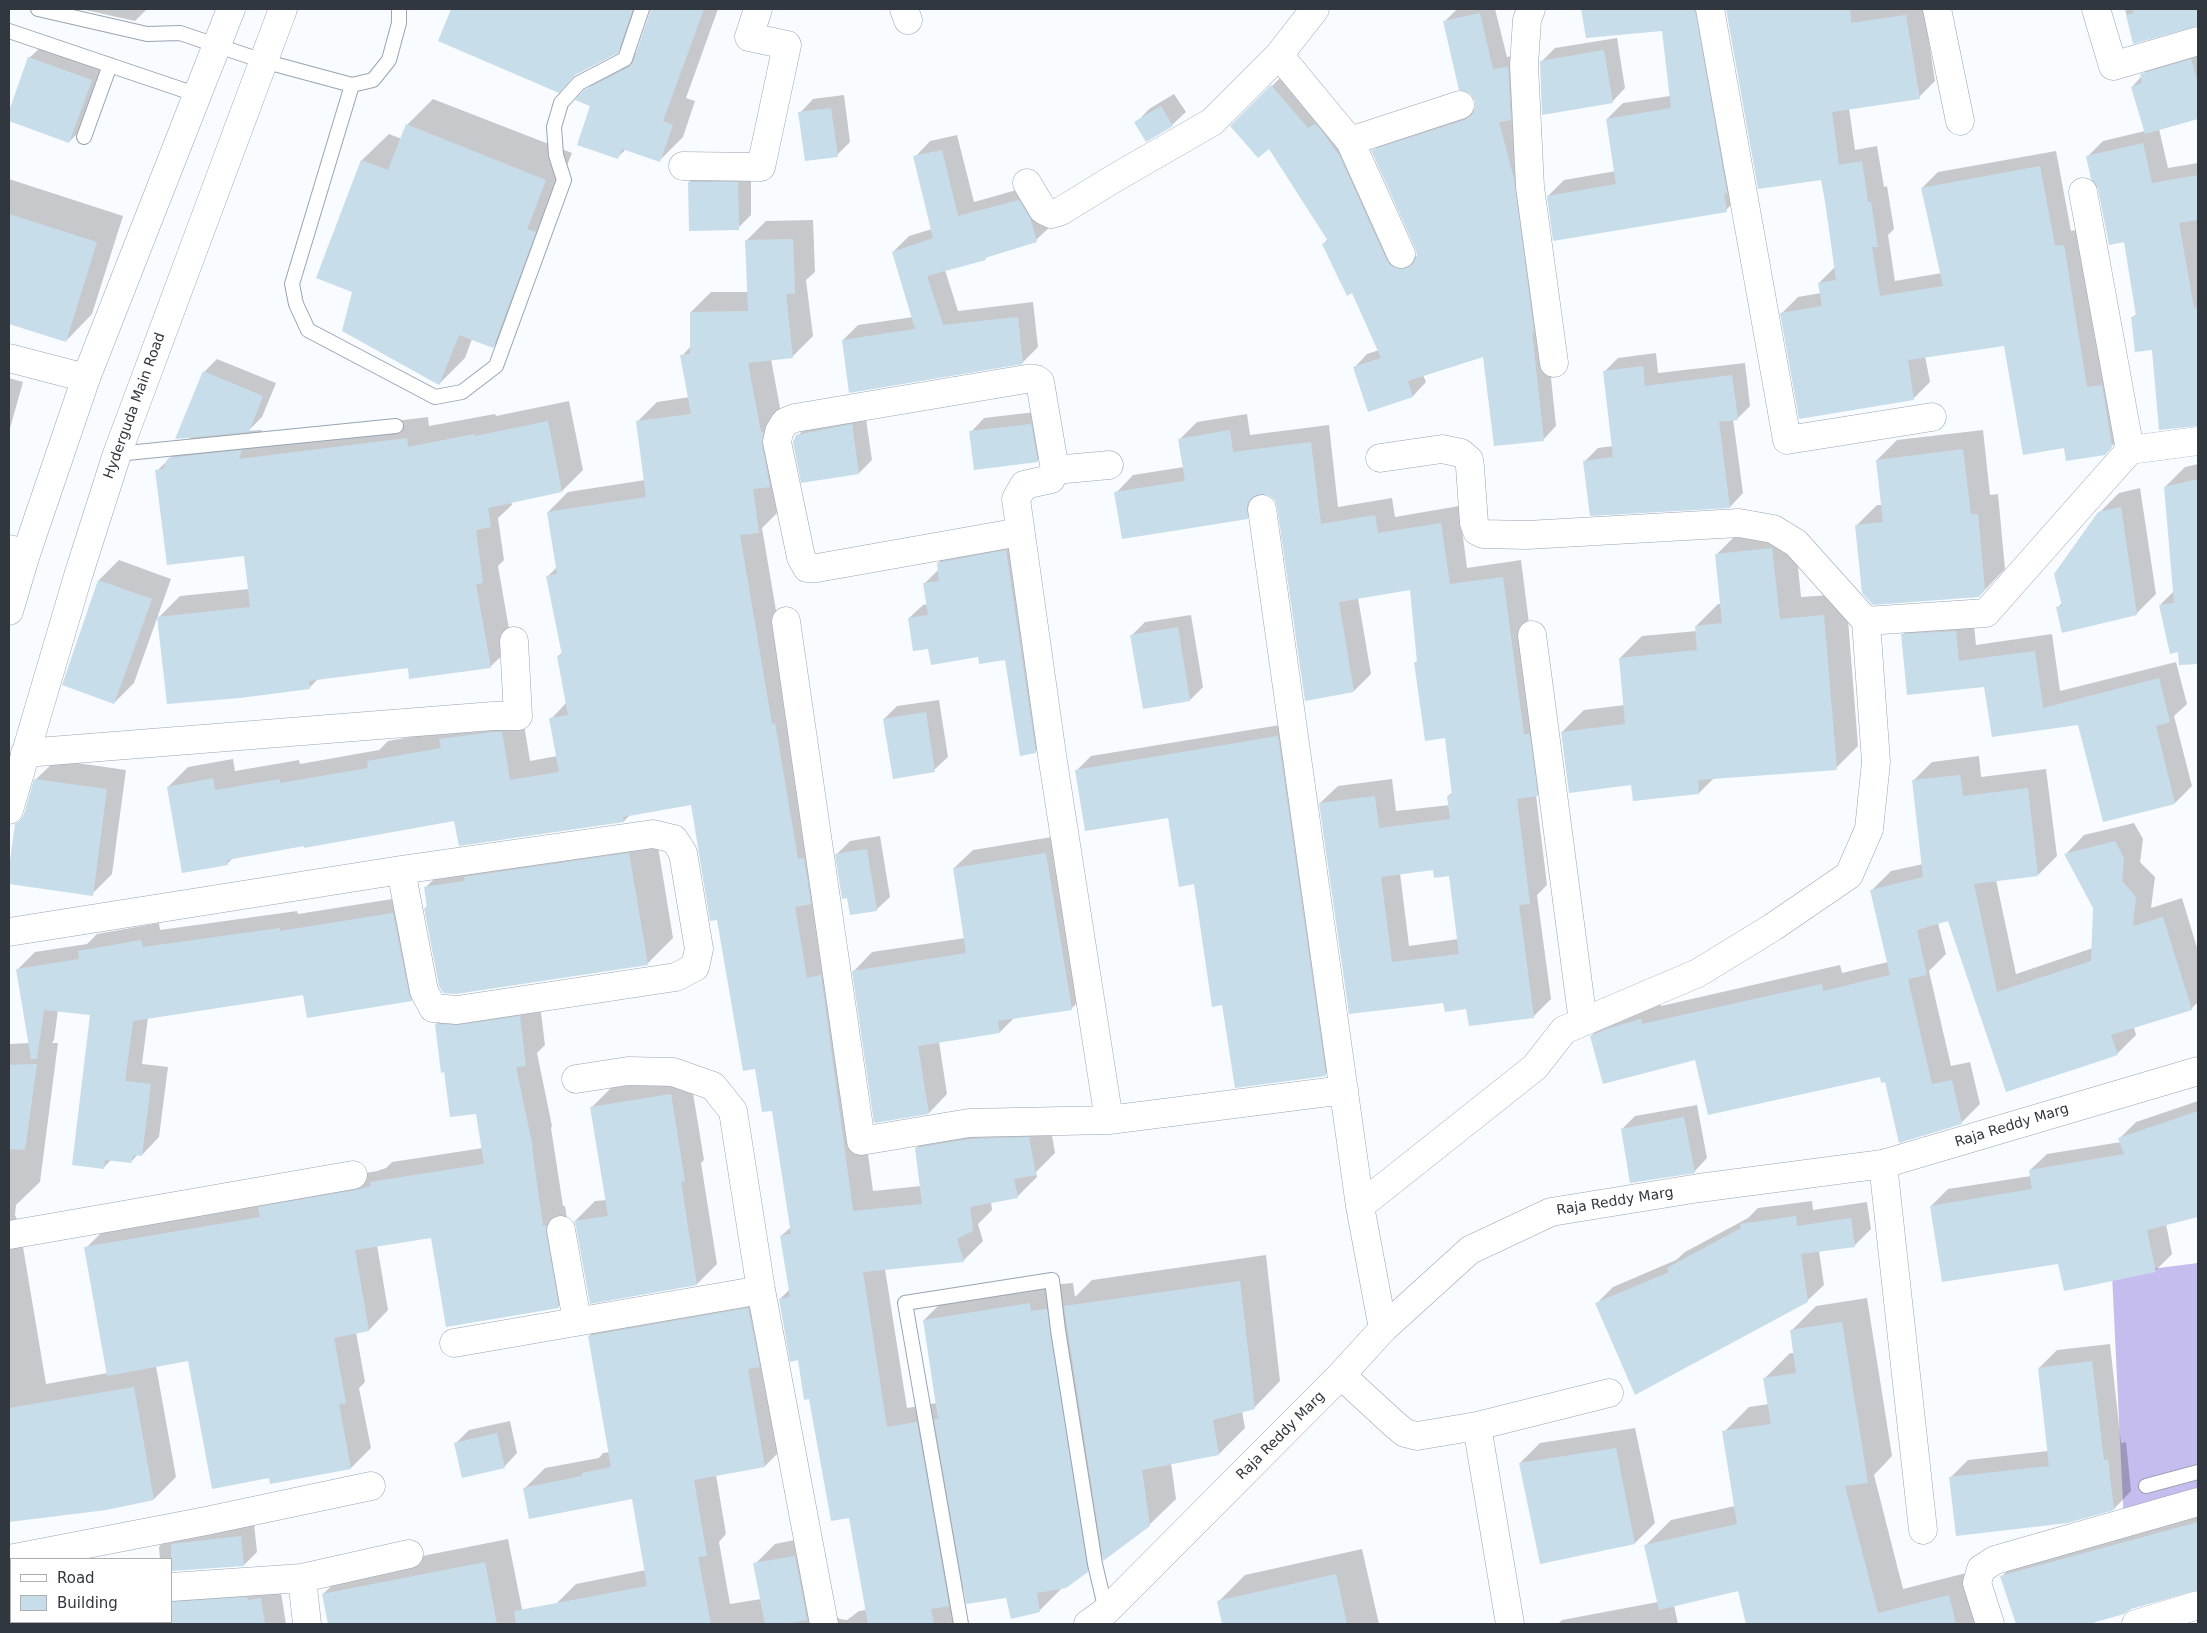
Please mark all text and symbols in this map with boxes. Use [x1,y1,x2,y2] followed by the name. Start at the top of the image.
[101,331,169,481] street label: Hyderguda Main Road
[1953,1101,2071,1151] street label: Raja Reddy Marg
[1555,1184,1675,1220] street label: Raja Reddy Marg
[1233,1388,1329,1484] street label: Raja Reddy Marg
[10,1558,172,1623] legend
[57,1569,95,1587] text: Road
[57,1594,118,1612] text: Building

